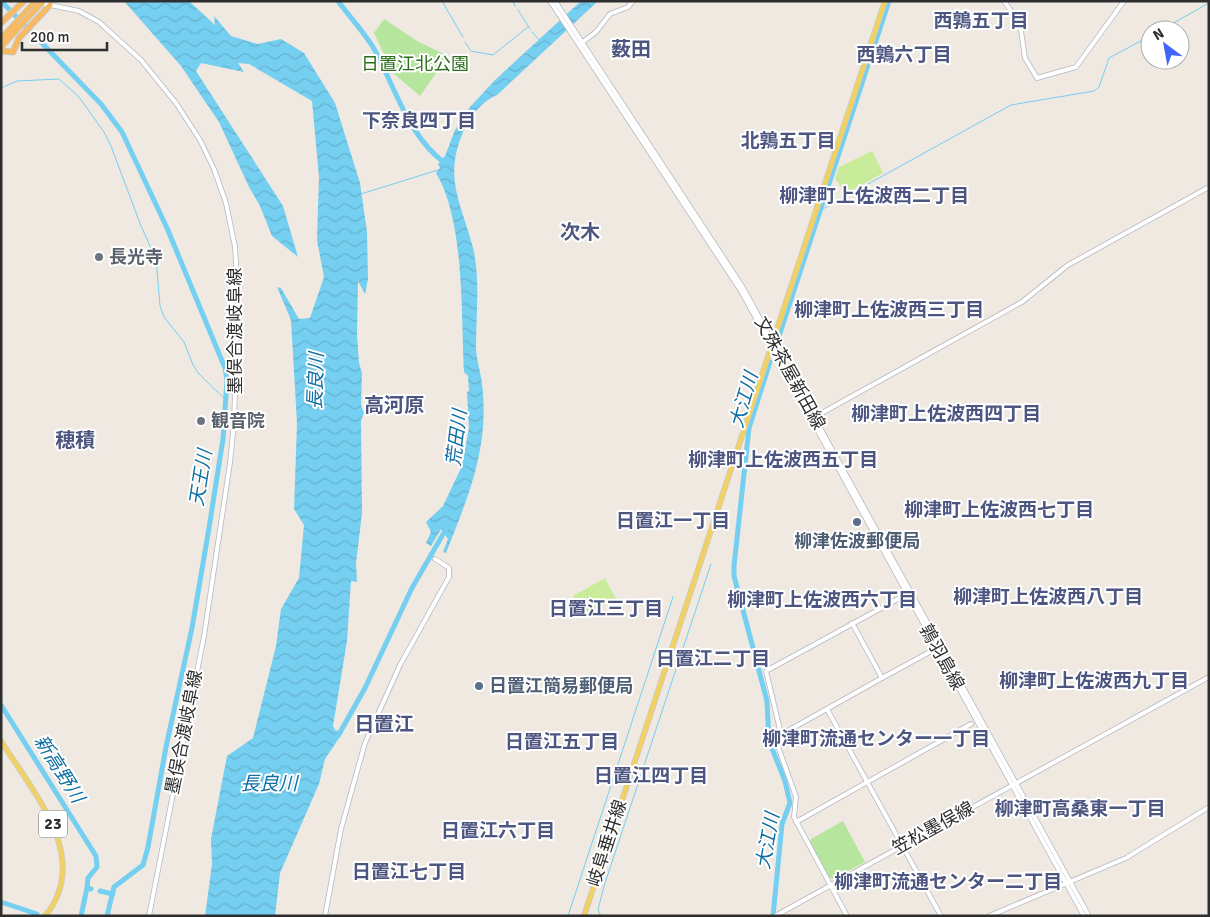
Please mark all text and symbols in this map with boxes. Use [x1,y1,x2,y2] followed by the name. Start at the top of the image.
[933,9,1029,33] district label: 西鶉五丁目
[22,20,108,52] scale bar
[1140,20,1190,70] north arrow
[1150,25,1167,44] text: N
[30,28,70,46] text: 200 m
[611,37,651,62] district label: 薮田
[856,43,952,67] district label: 西鶉六丁目
[361,53,469,75] park label: 日置江北公園
[362,109,476,133] district label: 下奈良四丁目
[740,129,836,153] district label: 北鶉五丁目
[779,184,969,208] district label: 柳津町上佐波西二丁目
[560,220,600,245] district label: 次木
[109,246,163,268] place label: 長光寺
[93,251,105,263] marker: 長光寺
[224,268,246,394] street label: 墨俣合渡岐阜線
[794,298,984,322] district label: 柳津町上佐波西三丁目
[750,313,830,433] street label: 文殊茶屋新田線
[303,350,329,410] water label: 長良川
[725,367,764,431] water label: 大江川
[364,393,424,418] district label: 高河原
[851,402,1041,426] district label: 柳津町上佐波西四丁目
[442,406,473,468] water label: 荒田川
[211,410,265,432] place label: 観音院
[195,415,207,427] marker: 観音院
[55,428,95,453] district label: 穂積
[185,446,218,508] water label: 天王川
[688,448,878,472] district label: 柳津町上佐波西五丁目
[904,498,1094,522] district label: 柳津町上佐波西七丁目
[616,509,730,533] district label: 日置江一丁目
[851,516,863,528] marker: 柳津佐波郵便局
[794,530,920,552] place label: 柳津佐波郵便局
[953,585,1143,609] district label: 柳津町上佐波西八丁目
[727,588,917,612] district label: 柳津町上佐波西六丁目
[549,597,663,621] district label: 日置江三丁目
[915,620,969,694] street label: 鶉羽島線
[656,647,770,671] district label: 日置江二丁目
[161,668,207,796] street label: 墨俣合渡岐阜線
[999,669,1189,693] district label: 柳津町上佐波西九丁目
[489,675,633,697] place label: 日置江簡易郵便局
[473,680,485,692] marker: 日置江簡易郵便局
[354,712,414,737] district label: 日置江
[762,727,990,751] district label: 柳津町流通センター一丁目
[29,730,90,809] water label: 新高野川
[505,730,619,754] district label: 日置江五丁目
[594,764,708,788] district label: 日置江四丁目
[240,772,299,796] water label: 長良川
[583,797,631,889] street label: 岐阜垂井線
[888,797,978,859] street label: 笠松墨俣線
[994,797,1166,821] district label: 柳津町高桑東一丁目
[751,809,785,871] water label: 大江川
[39,811,67,838] road number: 23
[441,819,555,843] district label: 日置江六丁目
[352,860,466,884] district label: 日置江七丁目
[834,870,1062,894] district label: 柳津町流通センター二丁目

